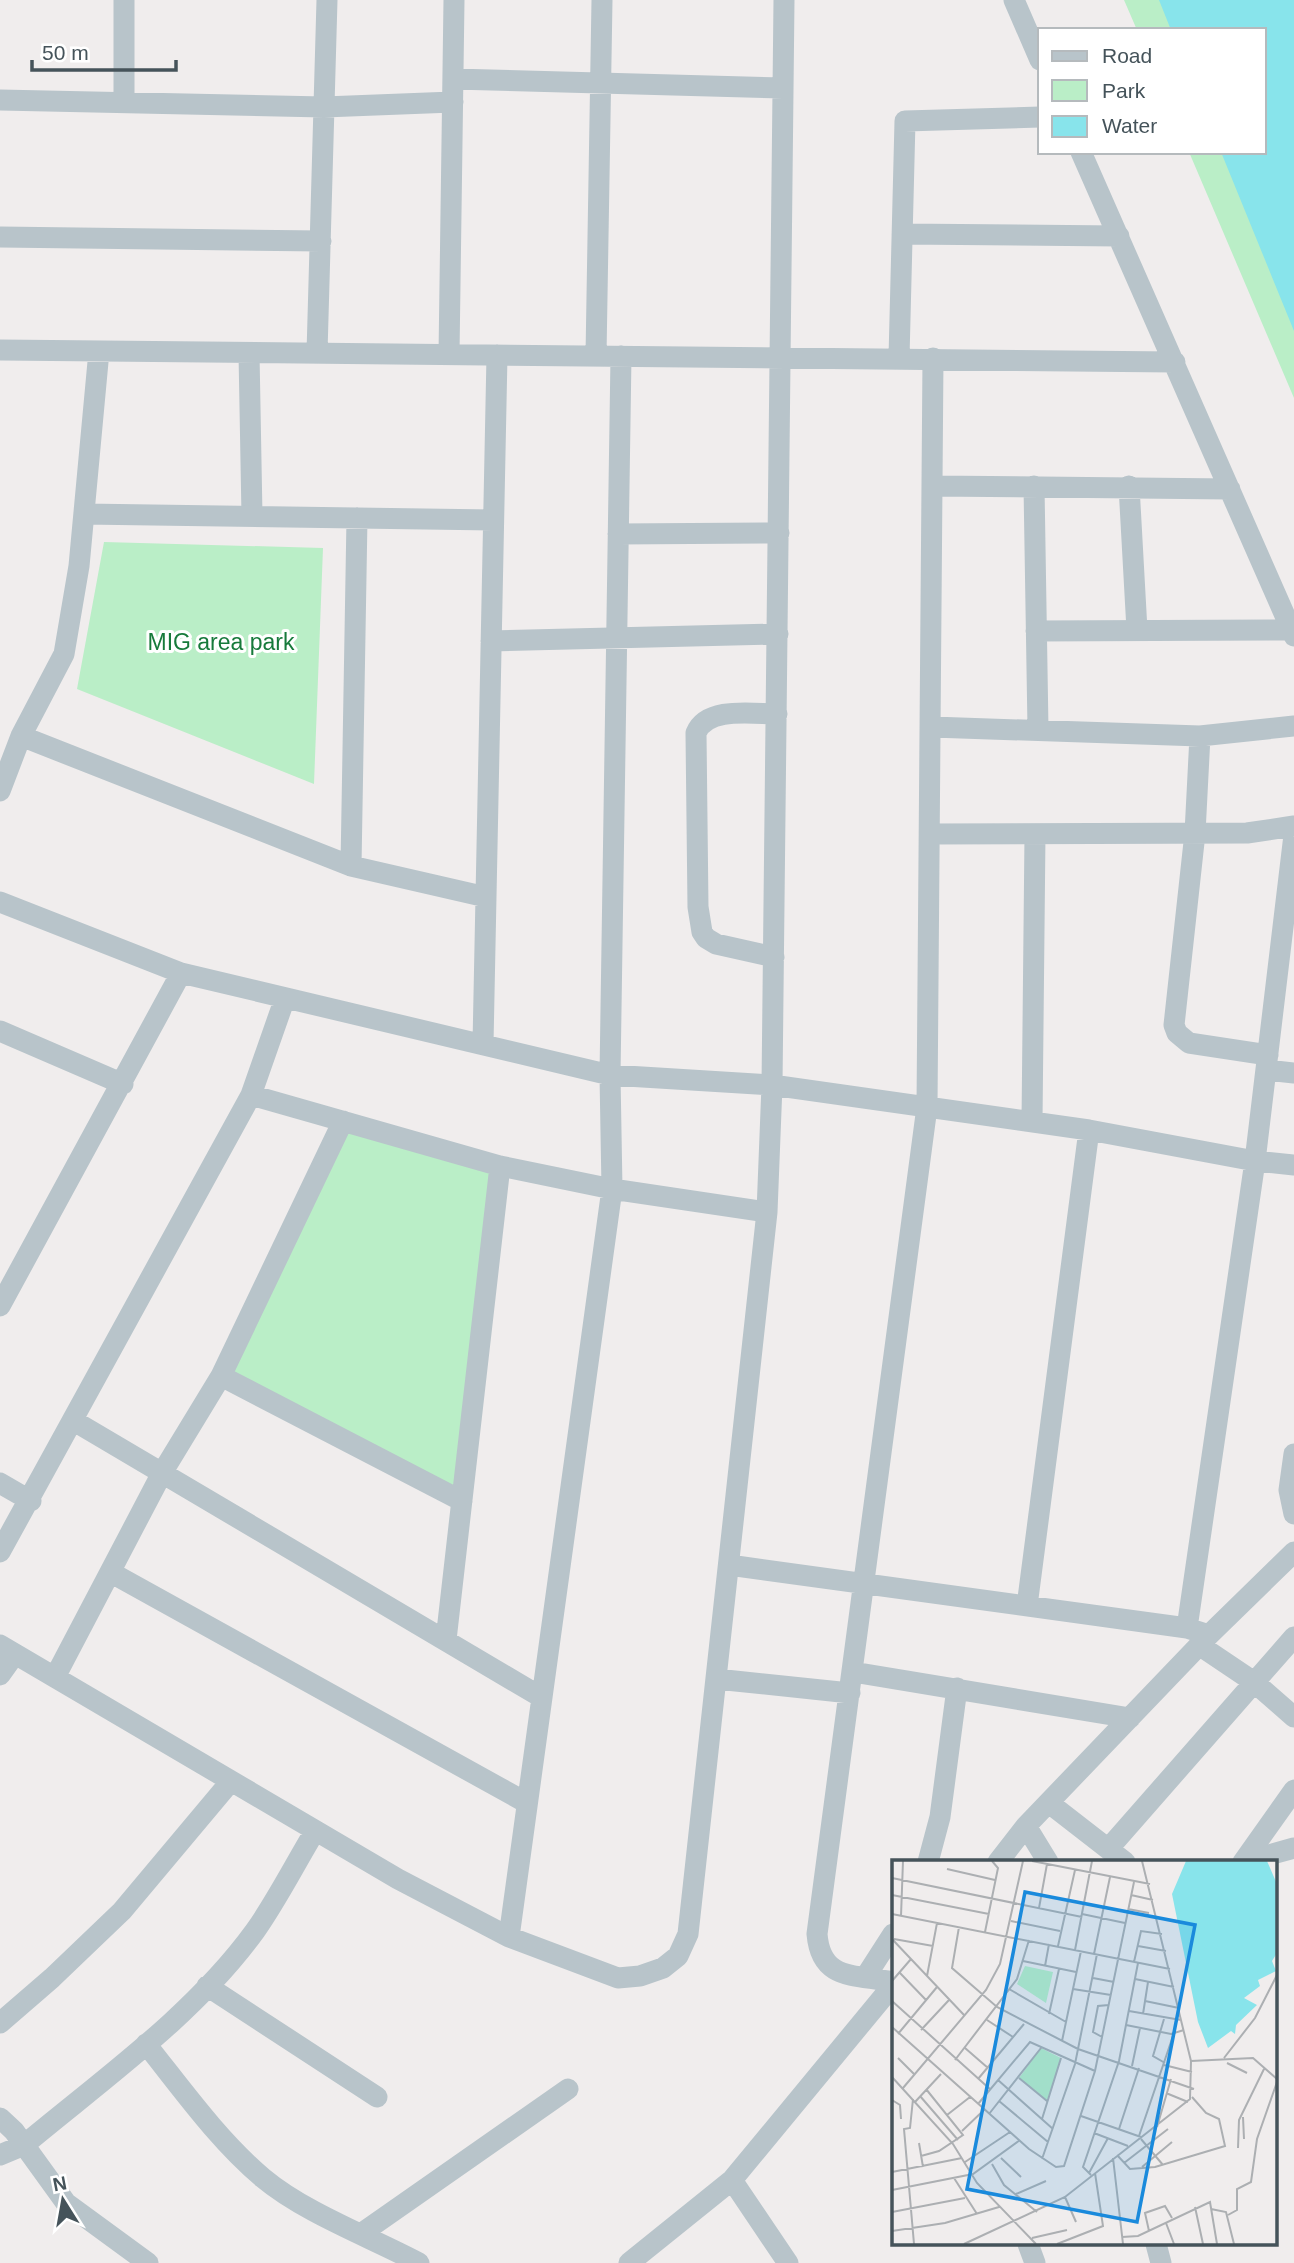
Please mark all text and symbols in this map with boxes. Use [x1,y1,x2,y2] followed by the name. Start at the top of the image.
[32,28,175,72] scale bar
[1038,28,1266,154] legend
[42,41,89,64] text: 50 m
[1102,44,1152,67] text: Road
[1102,79,1146,102] text: Park
[1102,114,1157,137] text: Water
[148,629,295,655] park label: MIG area park
[892,1860,1276,2246] inset map
[28,2165,98,2235] north arrow
[51,2172,69,2195] text: N

